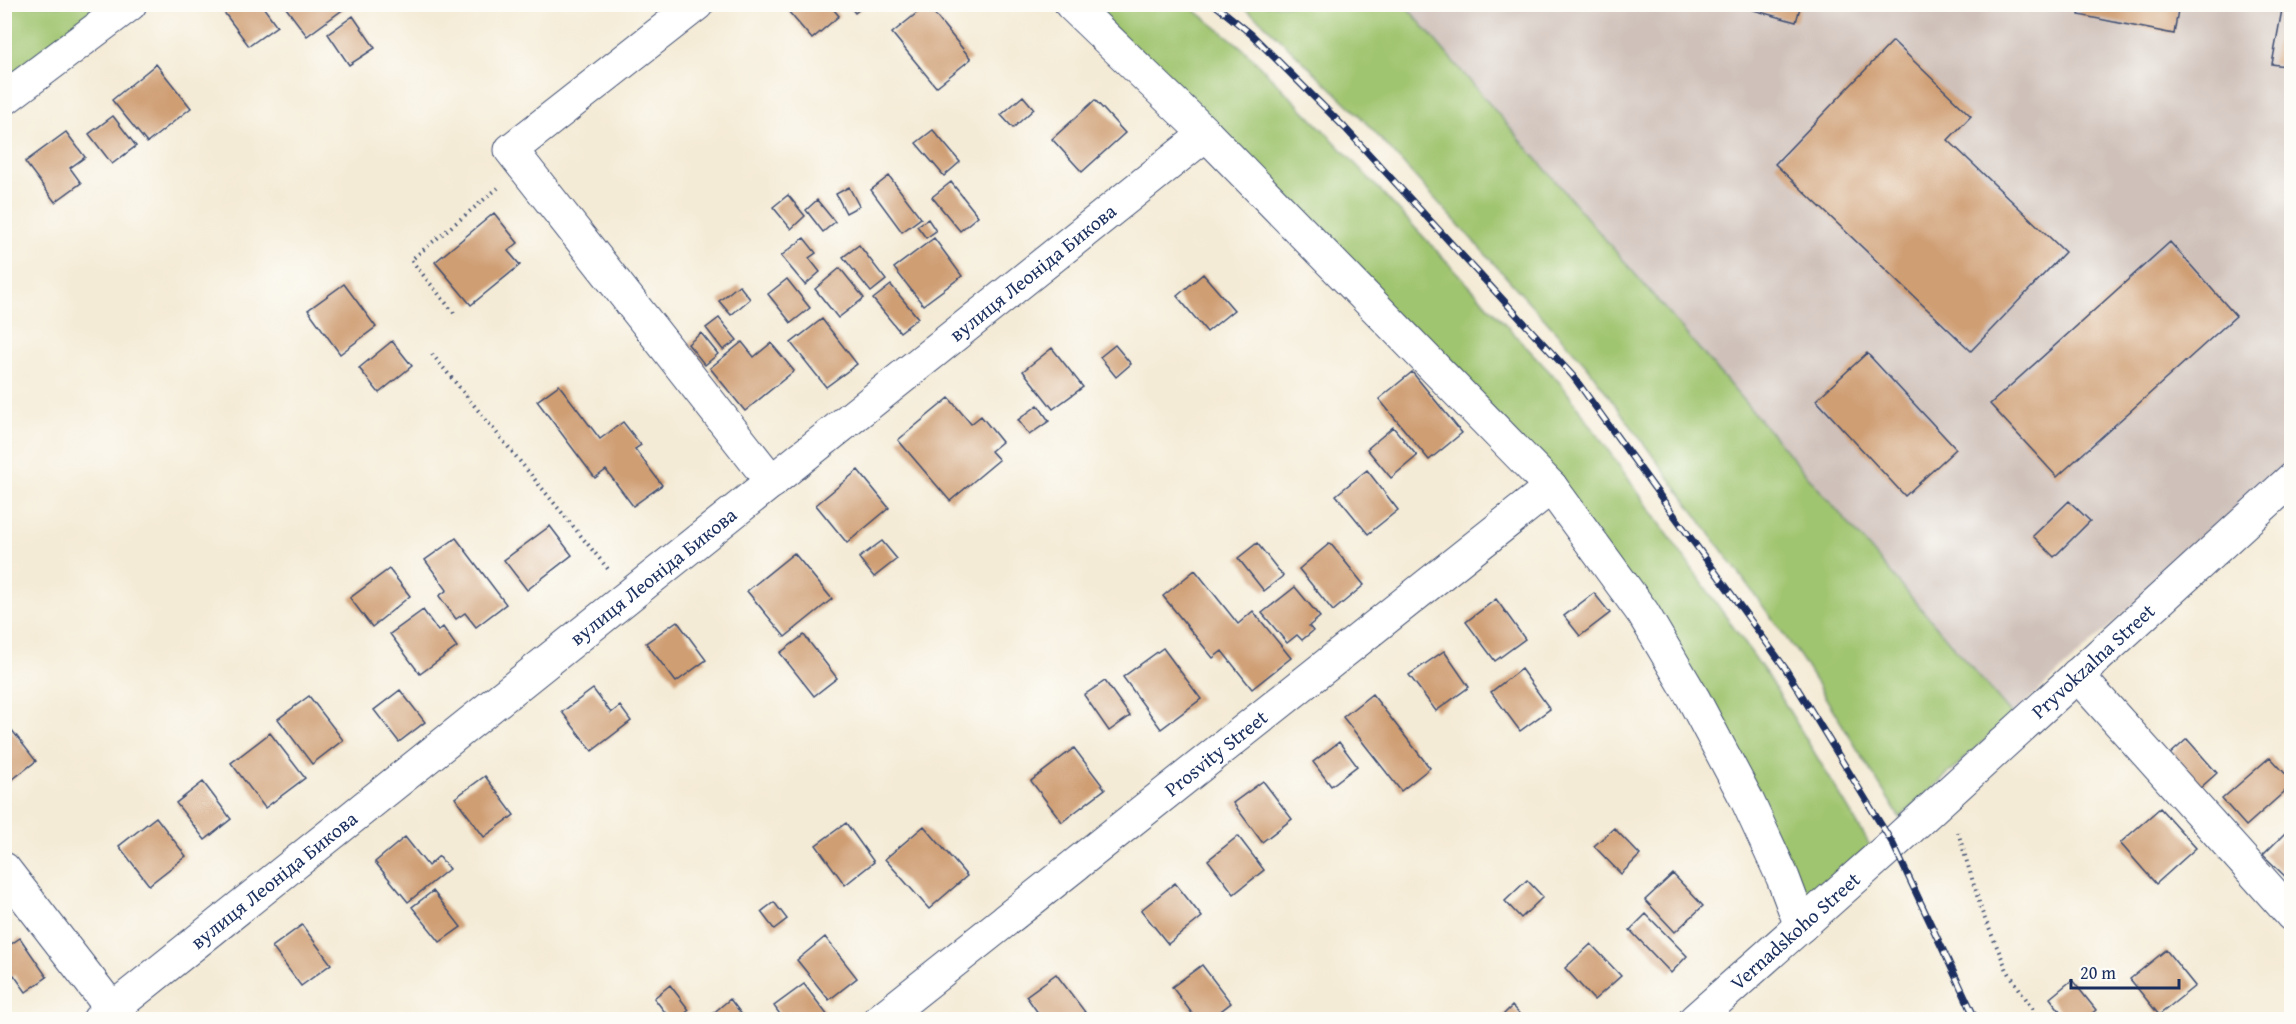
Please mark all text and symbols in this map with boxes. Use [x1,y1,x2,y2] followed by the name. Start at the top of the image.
[943,196,1122,348] street label: вулиця Леоніда Бикова
[563,500,743,652] street label: вулиця Леоніда Бикова
[2024,596,2161,725] street label: Pryvokzalna Street
[1158,703,1273,803] street label: Prosvity Street
[184,804,364,955] street label: вулиця Леоніда Бикова
[1723,865,1866,996] street label: Vernadskoho Street
[2071,952,2179,990] scale bar
[2080,959,2116,986] text: 20 m

